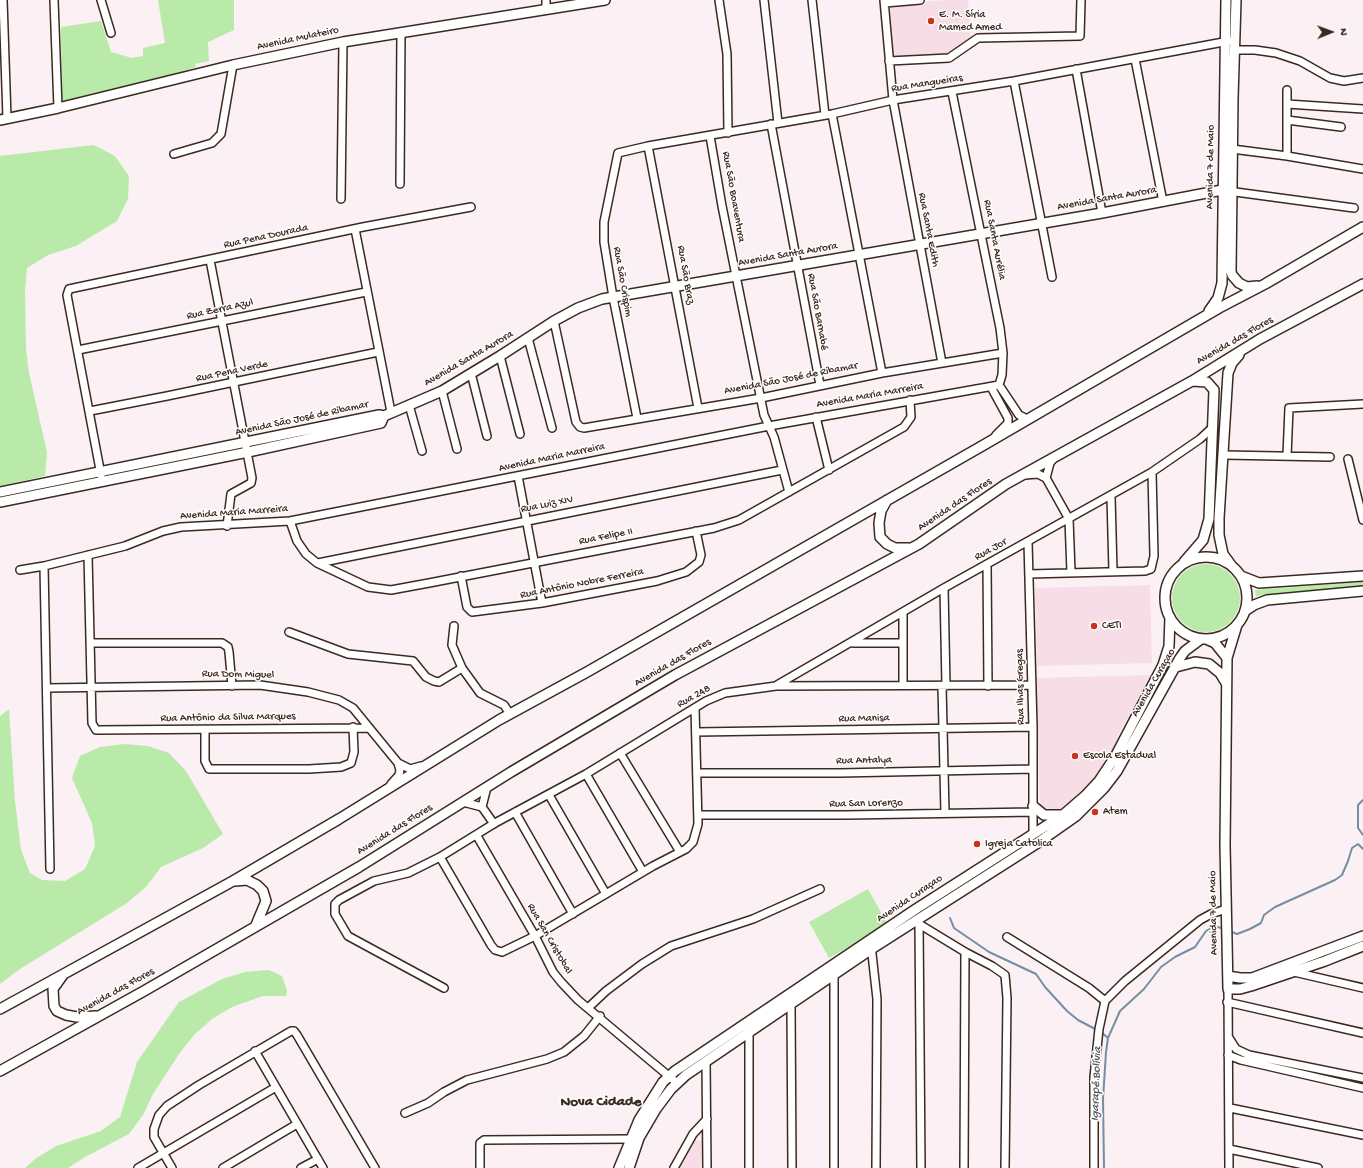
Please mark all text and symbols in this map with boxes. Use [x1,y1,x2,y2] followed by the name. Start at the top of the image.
[939,8,1002,34] place label: E. M. Síria Mamed Amed
[1311,12,1351,52] north arrow
[926,16,936,26] marker: E. M. Síria Mamed Amed
[256,24,340,54] street label: Avenida Mulateiro
[1337,28,1349,35] text: N
[890,72,964,96] street label: Rua Mangueiras
[1204,125,1218,209] street label: Avenida 7 de Maio
[719,151,747,243] street label: Rua São Boaventura
[1056,184,1158,214] street label: Avenida Santa Aurora
[914,192,942,268] street label: Rua Santa Edith
[980,199,1008,281] street label: Rua Santa Aurélia
[223,222,309,252] street label: Rua Pena Dourada
[737,240,839,270] street label: Avenida Santa Aurora
[673,244,697,306] street label: Rua São Braz
[609,246,635,318] street label: Rua São Crispim
[804,273,830,351] street label: Rua São Barnabé
[185,296,255,324] street label: Rua Zerra Azul
[1194,314,1276,368] street label: Avenida das Flores
[422,328,516,390] street label: Avenida Santa Aurora
[195,358,269,386] street label: Rua Pena Verde
[723,360,859,398] street label: Avenida São José de Ribamar
[816,380,924,412] street label: Avenida Maria Marreira
[234,398,370,440] street label: Avenida São José de Ribamar
[498,440,606,476] street label: Avenida Maria Marreira
[916,475,994,535] street label: Avenida das Flores
[520,493,574,517] street label: Rua Luiz XIV
[180,503,288,523] street label: Avenida Maria Marreira
[578,525,634,549] street label: Rua Felipe II
[972,536,1010,564] street label: Rua Jor
[519,566,645,602] street label: Rua Antônio Nobre Ferreira
[1102,619,1122,633] place label: CETI
[1089,621,1099,631] marker: CETI
[632,636,714,690] street label: Avenida das Flores
[1129,647,1179,719] street label: Avenida Curaçao
[1014,649,1028,725] street label: Rua Ilhas Gregas
[202,668,274,682] street label: Rua Dom Miguel
[675,682,713,712] street label: Rua 248
[160,710,296,726] street label: Rua Antônio da Silva Marques
[838,712,890,726] street label: Rua Manisa
[1083,749,1156,763] place label: Escola Estadual
[1070,751,1080,761] marker: Escola Estadual
[836,754,892,768] street label: Rua Antalya
[829,797,903,811] street label: Rua San Lorenzo
[355,802,435,858] street label: Avenida das Flores
[1103,805,1127,819] place label: Atem
[1090,807,1100,817] marker: Atem
[985,837,1052,851] place label: Igreja Catolica
[972,839,982,849] marker: Igreja Catolica
[1207,871,1221,955] street label: Avenida 7 de Maio
[875,872,945,926] street label: Avenida Curaçao
[523,901,575,977] street label: Rua San Cristobal
[75,965,157,1019] street label: Avenida das Flores
[1089,1047,1105,1121] water label: Igarapé Bolívia
[560,1094,642,1112] district label: Nova Cidade

